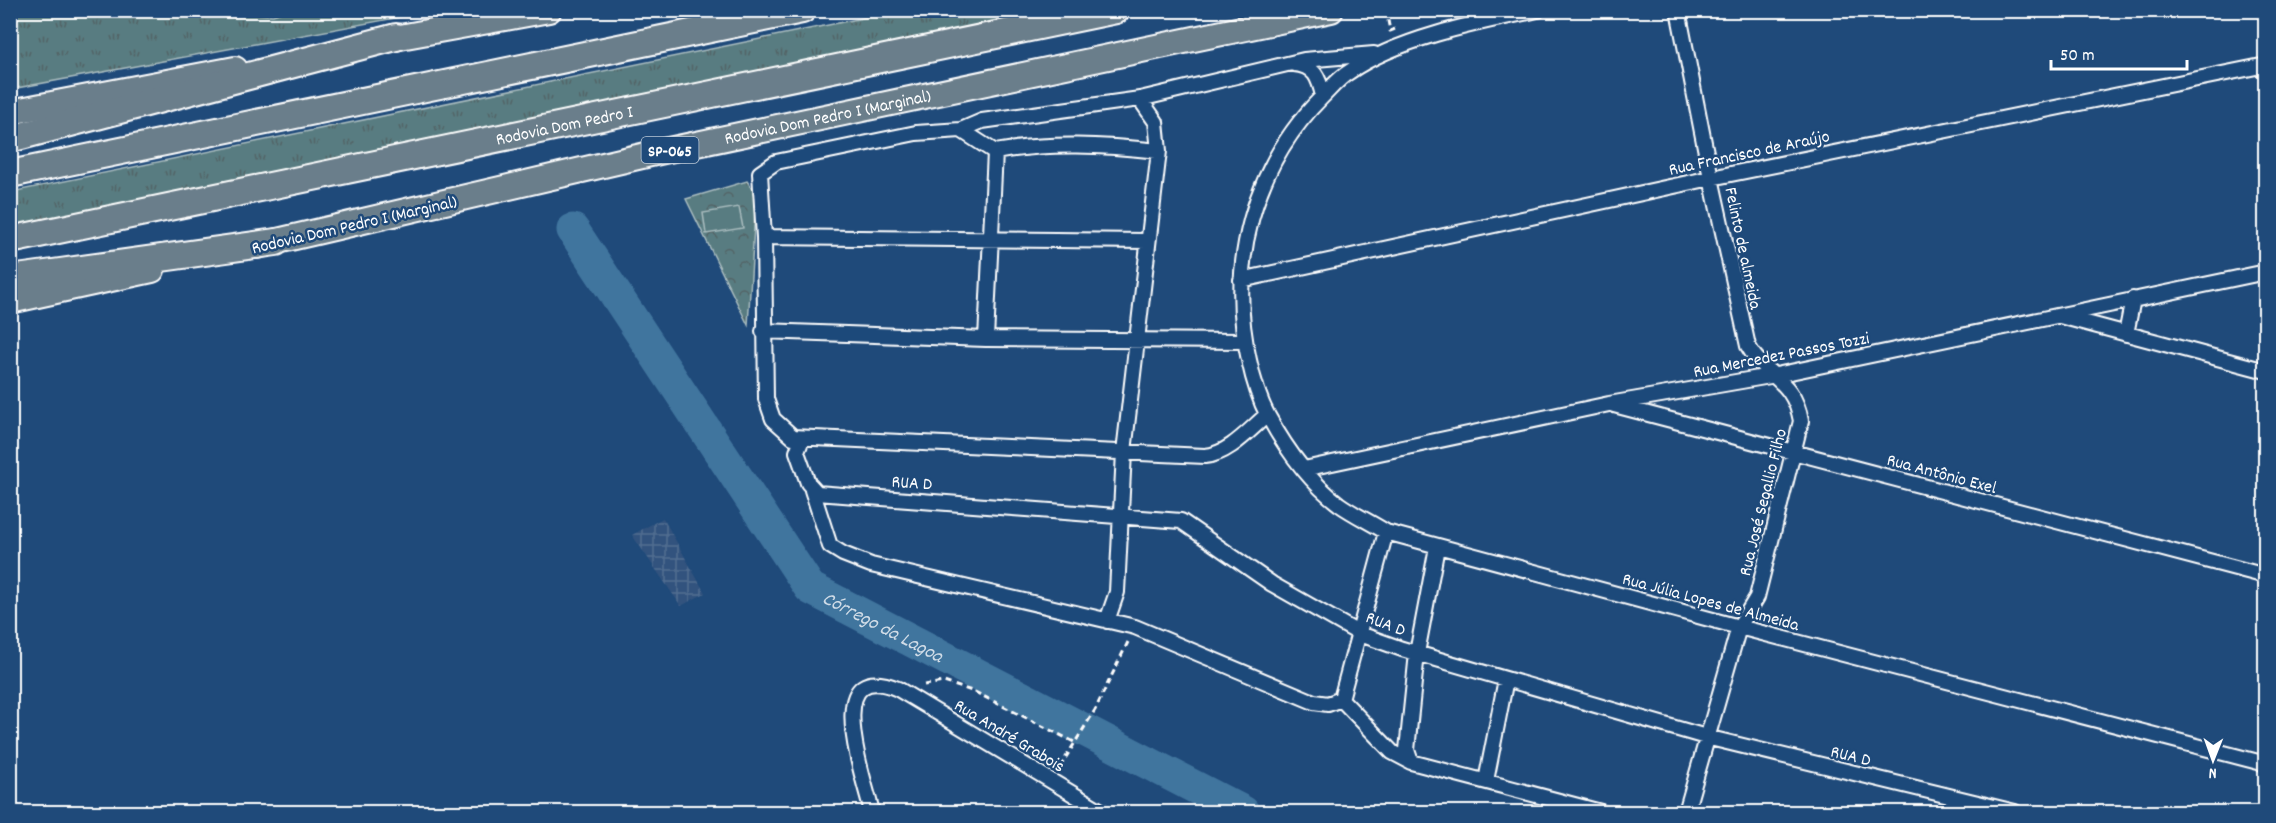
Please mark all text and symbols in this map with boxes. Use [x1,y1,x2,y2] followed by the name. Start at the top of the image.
[2051,33,2188,71] scale bar
[2060,44,2095,69] text: 50 m
[722,85,934,153] street label: Rodovia Dom Pedro I (Marginal)
[494,101,636,154] street label: Rodovia Dom Pedro I
[1667,125,1832,184] street label: Rua Francisco de Araújo
[642,137,698,163] road number: SP-065
[1716,185,1767,312] street label: Felinto de almeida
[249,191,460,262] street label: Rodovia Dom Pedro I (Marginal)
[1691,327,1872,386] street label: Rua Mercedez Passos Tozzi
[1734,426,1795,579] street label: Rua José Segallio Filho
[1884,449,2000,502] street label: Rua Antônio Exel
[891,471,933,498] street label: RUA D
[1619,568,1802,639] street label: Rua Júlia Lopes de Almeida
[817,586,949,672] water label: Córrego da Lagoa
[1362,606,1409,644] street label: RUA D
[949,694,1069,780] street label: Rua André Grabois
[2183,730,2243,790] north arrow
[1828,740,1873,774] street label: RUA D
[2209,761,2217,784] text: N

